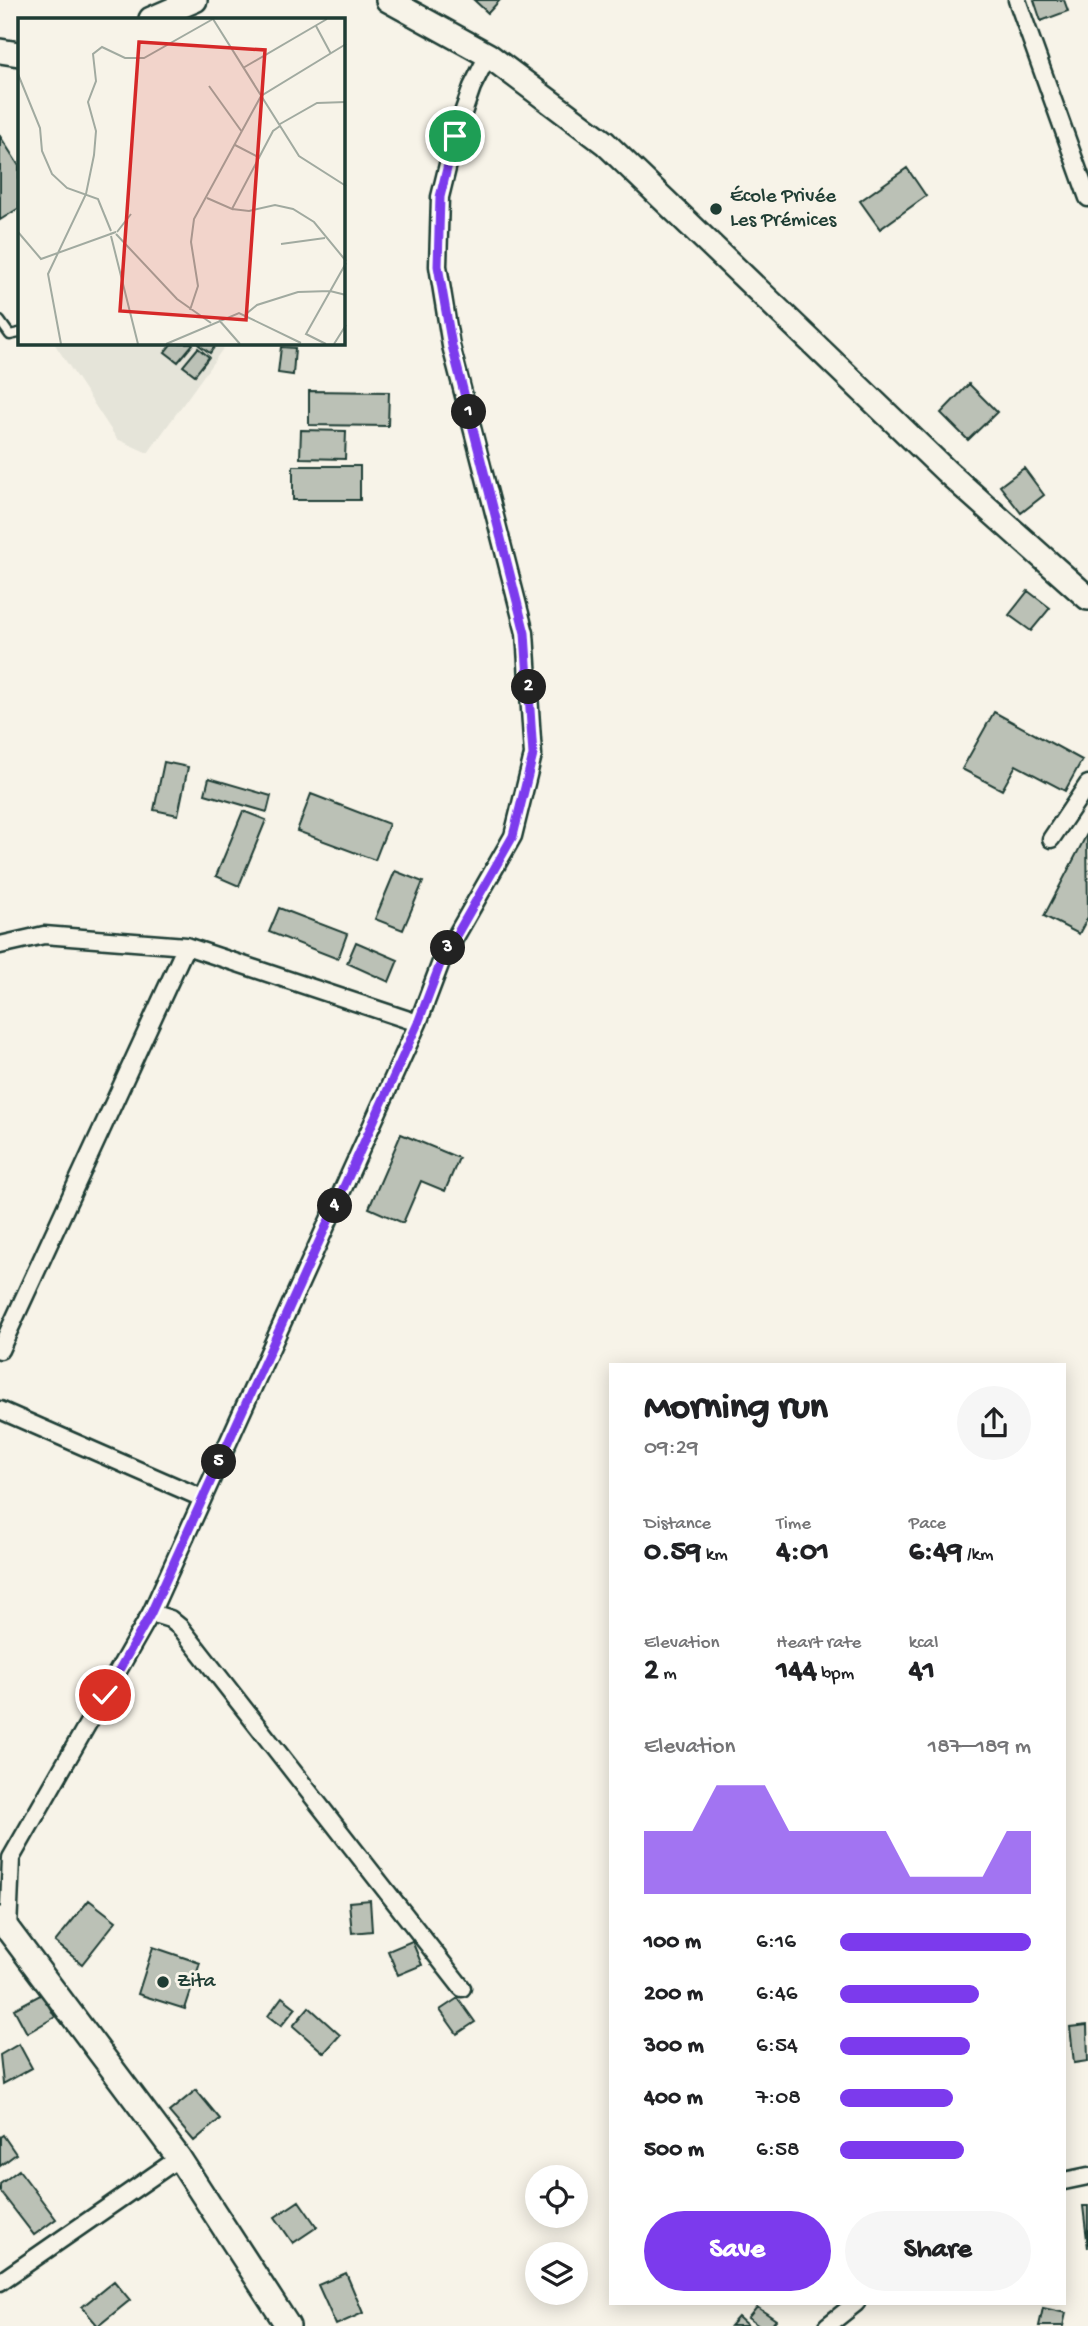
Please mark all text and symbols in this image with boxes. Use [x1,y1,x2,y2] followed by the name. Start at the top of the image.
[18,18,345,345] inset map
[425,106,485,166] pin
[436,117,474,155] icon: arrive
[730,185,838,234] place label: École Privée Les Prémices
[708,201,724,217] marker: École Privée Les Prémices
[452,394,486,430] pin: 1
[465,400,472,423] text: 1
[512,670,546,704] pin: 2
[524,675,533,698] text: 2
[430,930,466,965] pin: 3
[443,936,452,959] text: 3
[318,1188,352,1224] pin: 4
[330,1194,339,1217] text: 4
[957,1386,1031,1460] button: share
[644,1387,828,1431] text: Morning run
[644,1435,699,1462] text: 09:29
[202,1444,236,1480] pin: 5
[214,1450,224,1473] text: 5
[644,1513,711,1536] text: Distance
[776,1513,811,1536] text: Time
[909,1513,946,1536] text: Pace
[644,1536,701,1571] text: 0.59
[776,1536,829,1571] text: 4:01
[909,1536,963,1571] text: 6:49
[701,1544,728,1567] text: km
[963,1544,994,1567] text: /km
[644,1632,720,1655] text: Elevation
[776,1632,861,1655] text: Heart rate
[909,1632,938,1655] text: kcal
[644,1655,659,1690] text: 2
[776,1655,817,1690] text: 144
[909,1655,935,1690] text: 41
[659,1663,677,1686] text: m
[817,1663,854,1686] text: bpm
[75,1665,135,1725] pin
[86,1676,124,1714] icon: check
[644,1734,735,1761] text: Elevation
[928,1734,1031,1761] text: 187–189 m
[644,1929,701,1956] text: 100 m
[756,1929,796,1956] text: 6:16
[177,1970,217,1995] place label: Zita
[155,1974,171,1990] marker: Zita
[644,1981,703,2008] text: 200 m
[756,1981,797,2008] text: 6:46
[644,2033,704,2060] text: 300 m
[756,2033,798,2060] text: 6:54
[644,2085,703,2112] text: 400 m
[756,2085,801,2112] text: 7:08
[644,2137,704,2164] text: 500 m
[756,2137,800,2164] text: 6:58
[525,2165,588,2305] map controls
[525,2165,588,2228] button: locate
[644,2211,831,2291] button: Save
[845,2211,1031,2291] button: Share
[525,2242,588,2305] button: layers

